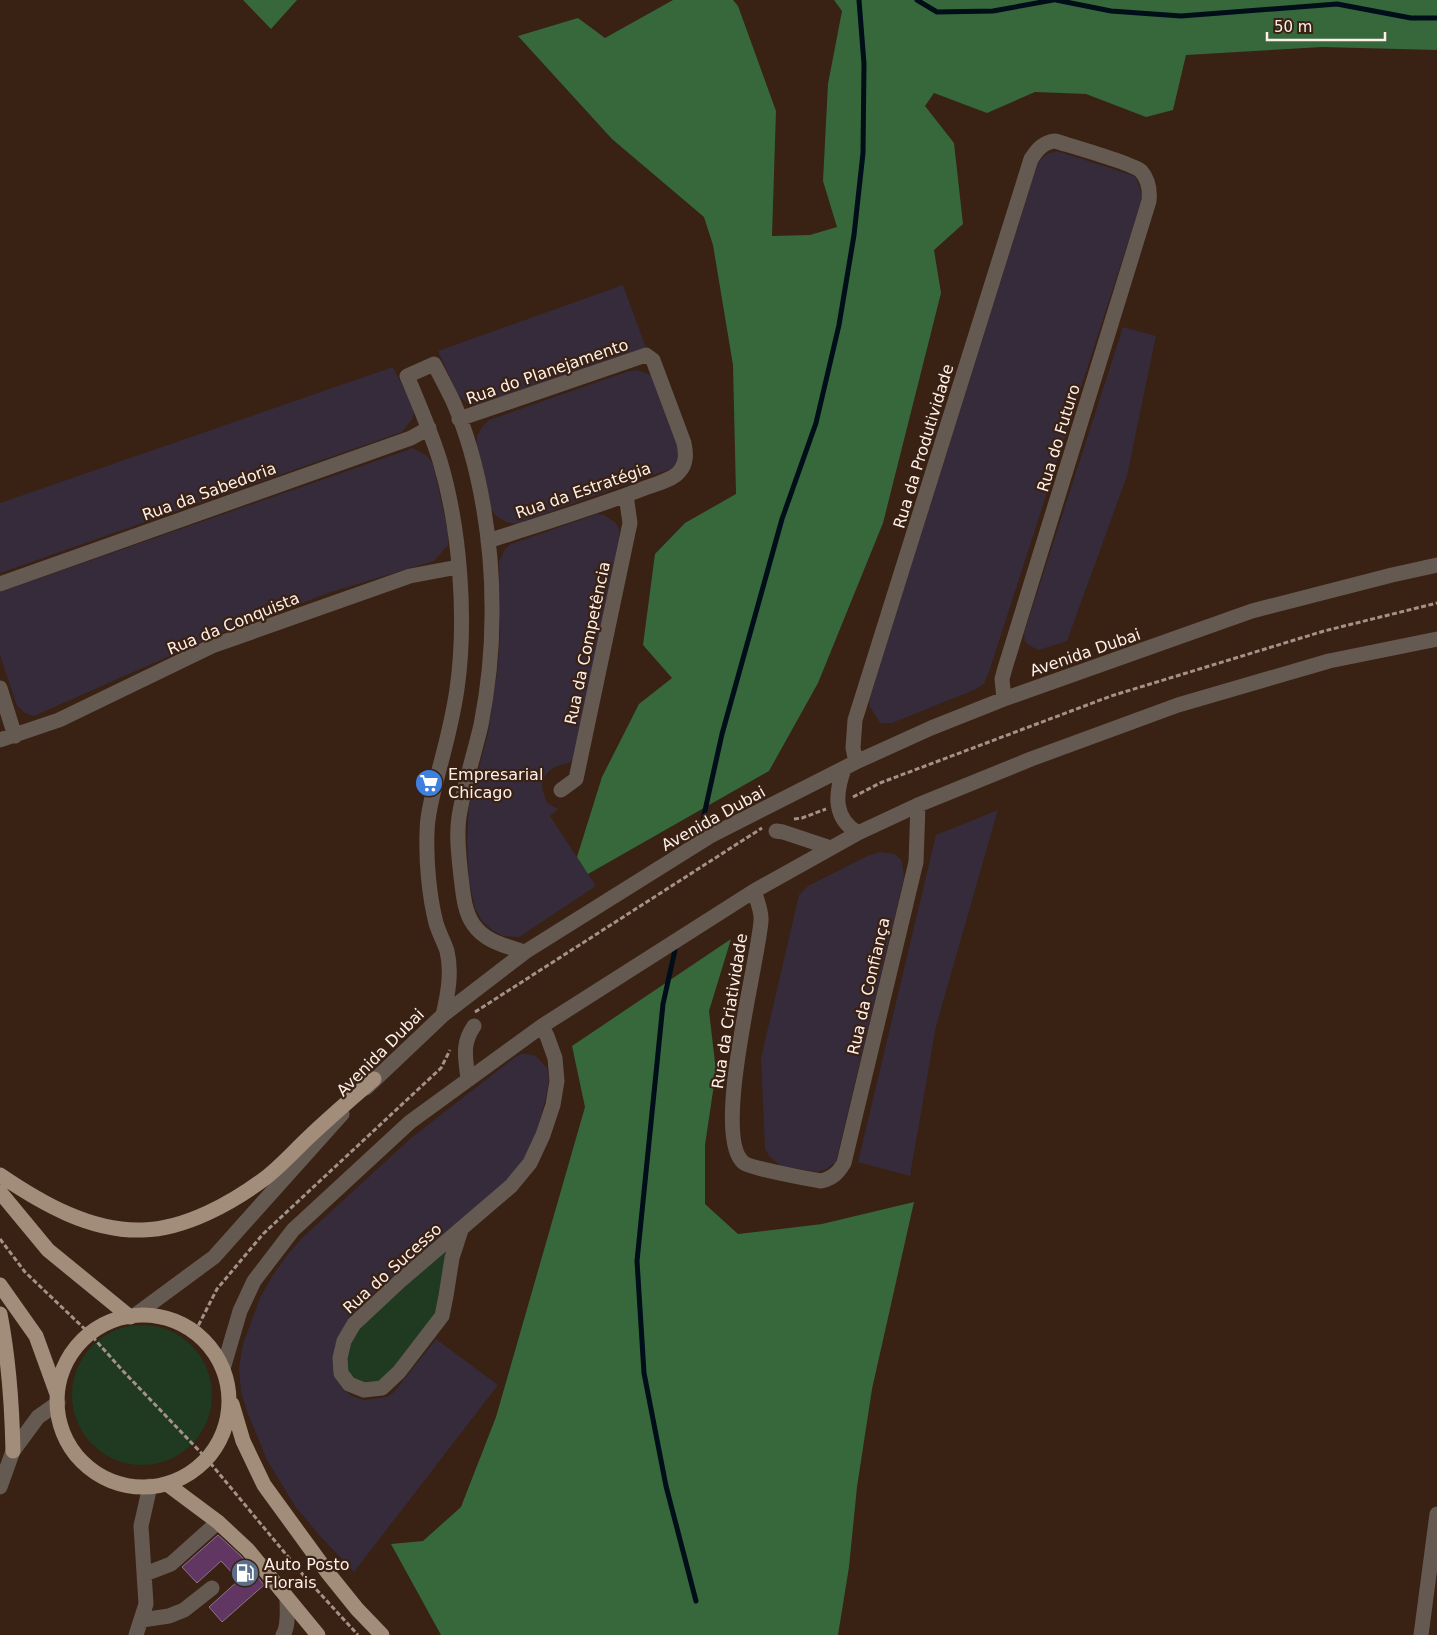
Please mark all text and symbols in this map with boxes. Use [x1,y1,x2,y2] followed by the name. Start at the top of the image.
[1267,10,1384,42] scale bar
[1274,18,1312,36] text: 50 m
[464,335,631,408] street label: Rua do Planejamento
[889,362,958,531] street label: Rua da Produtividade
[1033,382,1084,494] street label: Rua do Futuro
[140,458,279,525] street label: Rua da Sabedoria
[513,458,653,523] street label: Rua da Estratégia
[561,560,614,726] street label: Rua da Competência
[164,588,302,659] street label: Rua da Conquista
[1027,625,1143,680] street label: Avenida Dubai
[448,765,543,802] place label: Empresarial Chicago
[414,768,444,798] supermarket icon: Empresarial Chicago
[658,782,769,855] street label: Avenida Dubai
[843,916,894,1057] street label: Rua da Confiança
[708,932,751,1090] street label: Rua da Criatividade
[333,1005,428,1100] street label: Avenida Dubai
[339,1219,445,1318] street label: Rua do Sucesso
[264,1555,350,1592] place label: Auto Posto Florais
[230,1558,260,1588] fuel station icon: Auto Posto Florais

